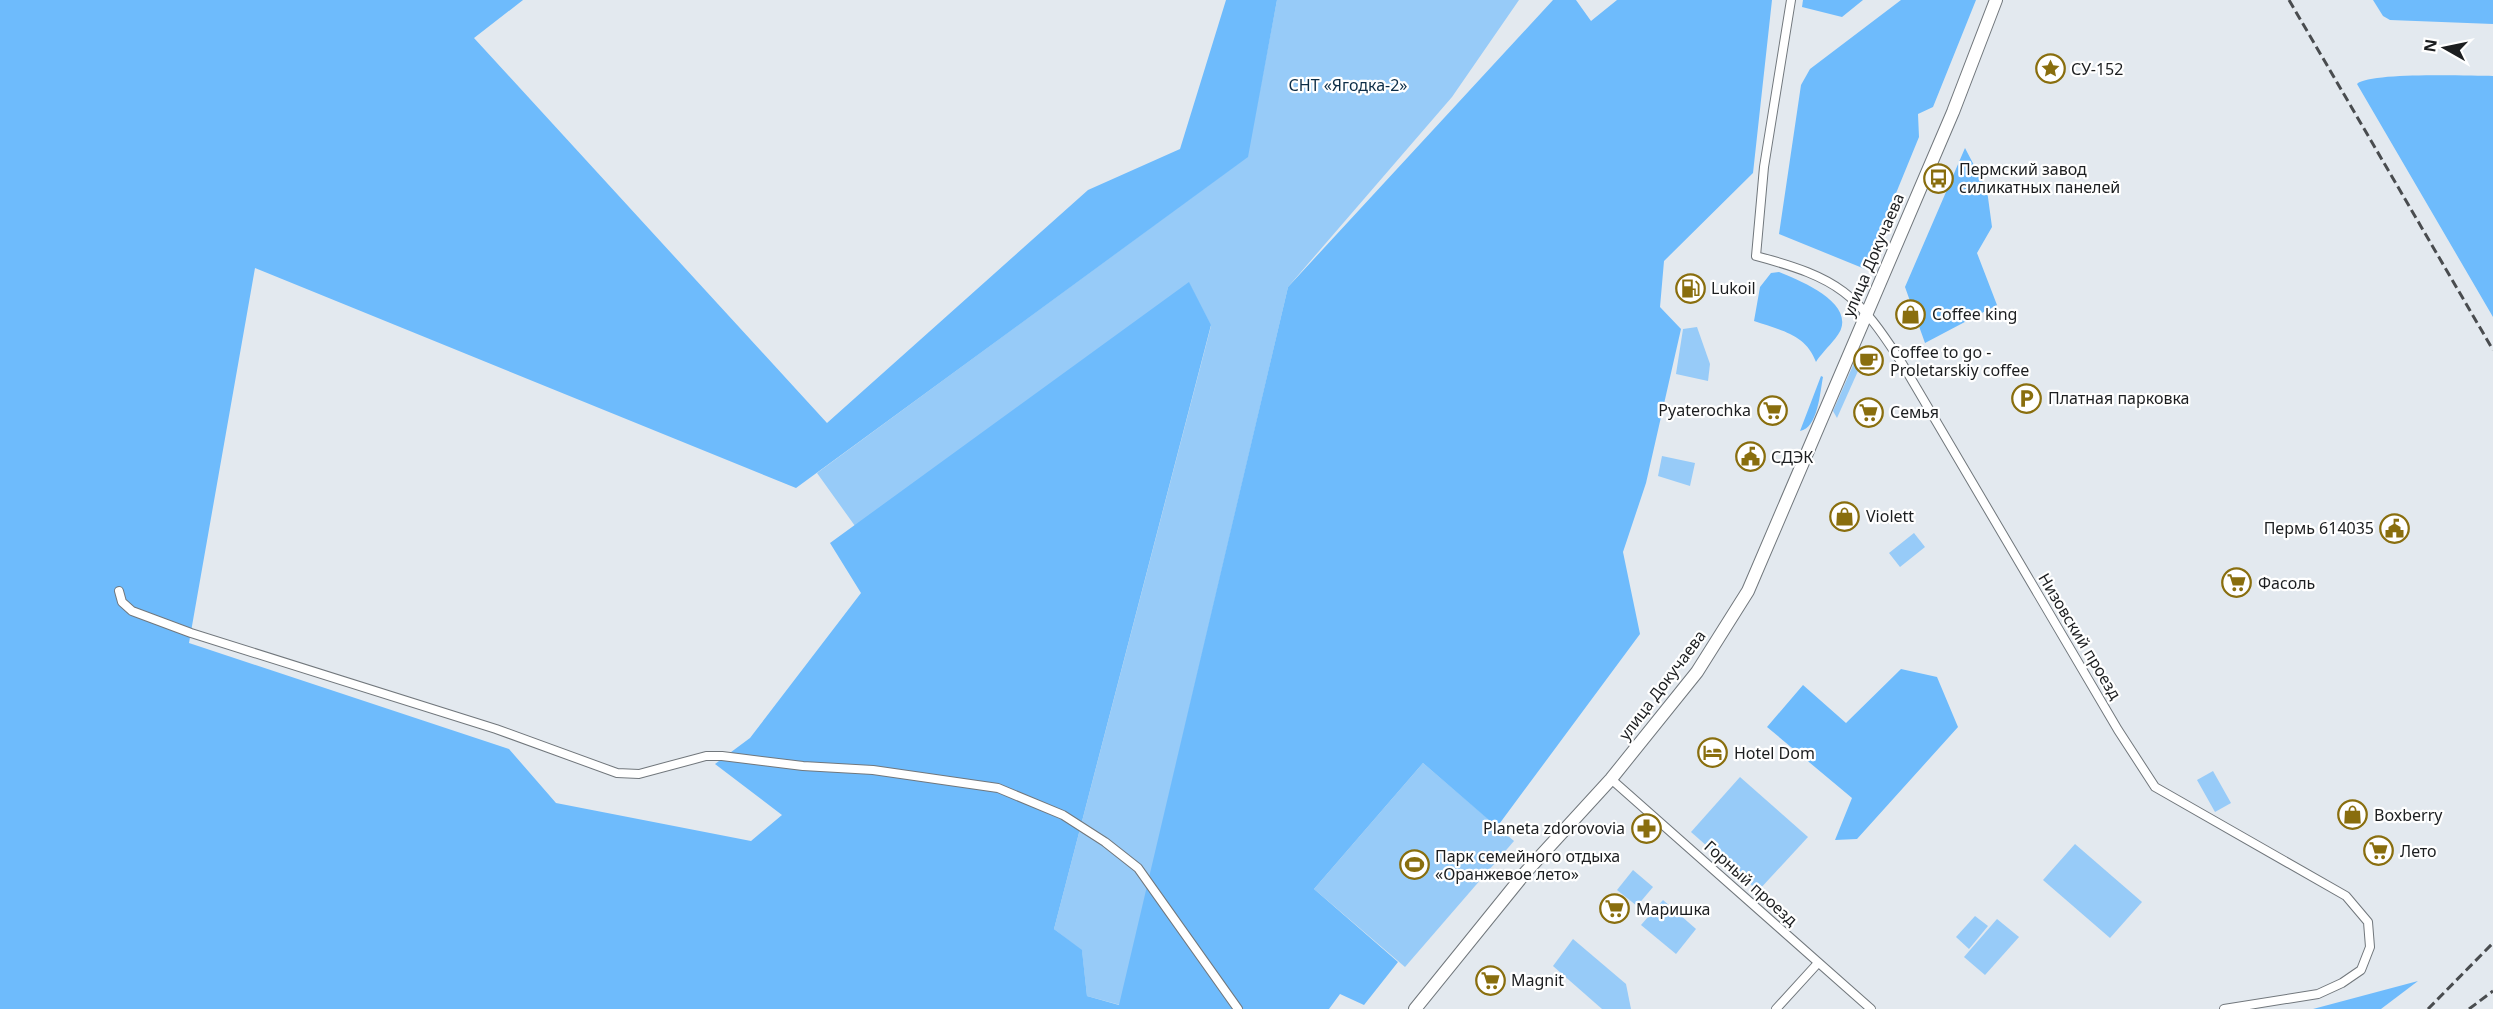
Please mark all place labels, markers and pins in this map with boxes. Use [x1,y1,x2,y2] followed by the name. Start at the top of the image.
[2034,53,2066,85] place icon: СУ-152
[2071,58,2123,80] place label: СУ-152
[1959,158,2120,198] place label: Пермский завод силикатных панелей
[1922,162,1954,194] bus stop icon: Пермский завод силикатных панелей
[1674,272,1706,304] fuel station icon: Lukoil
[1711,277,1756,299] place label: Lukoil
[1895,298,1927,330] shop icon: Coffee king
[1932,303,2017,325] place label: Coffee king
[1890,341,2029,381] place label: Coffee to go - Proletarskiy coffee
[1853,345,1885,377] cafe icon: Coffee to go - Proletarskiy coffee
[2011,382,2043,414] parking icon: Платная парковка
[2048,387,2190,409] place label: Платная парковка
[1756,394,1788,426] supermarket icon: Pyaterochka
[1853,396,1885,428] supermarket icon: Семья
[1658,399,1751,421] place label: Pyaterochka
[1890,401,1939,423] place label: Семья
[1734,441,1766,473] public building icon: СДЭК
[1771,446,1813,468] place label: СДЭК
[1829,500,1861,532] shop icon: Violett
[1866,505,1914,527] place label: Violett
[2379,512,2411,544] public building icon: Пермь 614035
[2264,517,2374,539] place label: Пермь 614035
[2221,567,2253,599] supermarket icon: Фасоль
[2258,572,2315,594] place label: Фасоль
[1697,737,1729,769] hotel icon: Hotel Dom
[1734,742,1815,764] place label: Hotel Dom
[2337,799,2369,831] shop icon: Boxberry
[2374,804,2443,826] place label: Boxberry
[1630,812,1662,844] pharmacy icon: Planeta zdorovovia
[1483,817,1625,839] place label: Planeta zdorovovia
[2363,835,2395,867] supermarket icon: Лето
[2400,840,2437,862] place label: Лето
[1435,845,1620,885] place label: Парк семейного отдыха «Оранжевое лето»
[1398,849,1430,881] sports icon: Парк семейного отдыха «Оранжевое лето»
[1599,893,1631,925] supermarket icon: Маришка
[1636,898,1710,920] place label: Маришка
[1474,964,1506,996] supermarket icon: Magnit
[1511,969,1564,991] place label: Magnit

